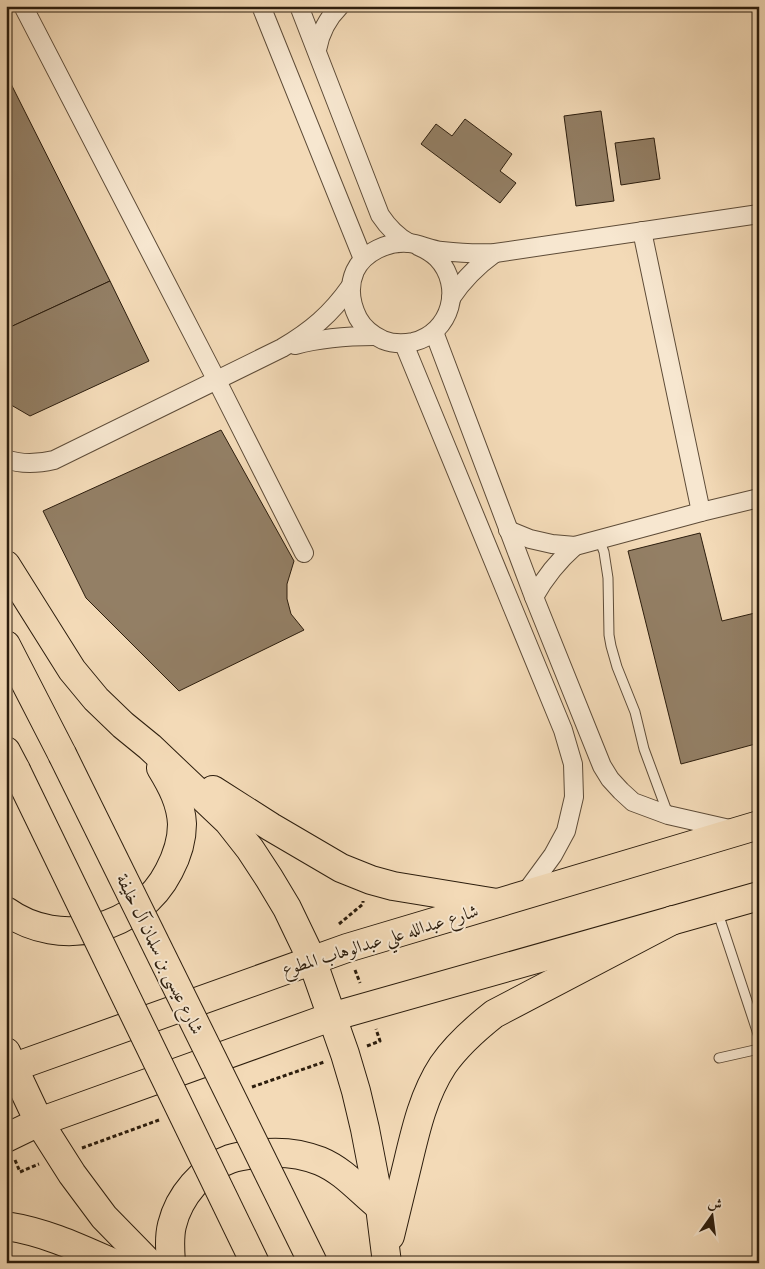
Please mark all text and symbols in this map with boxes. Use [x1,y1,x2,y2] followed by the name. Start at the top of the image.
[108,871,208,1040] street label: شارع عيسى بن سلمان آل خليفة
[279,901,483,986] street label: شارع عبدالله علي عبدالوهاب المطوع
[688,1192,738,1242] north arrow
[706,1194,724,1215] text: ش

